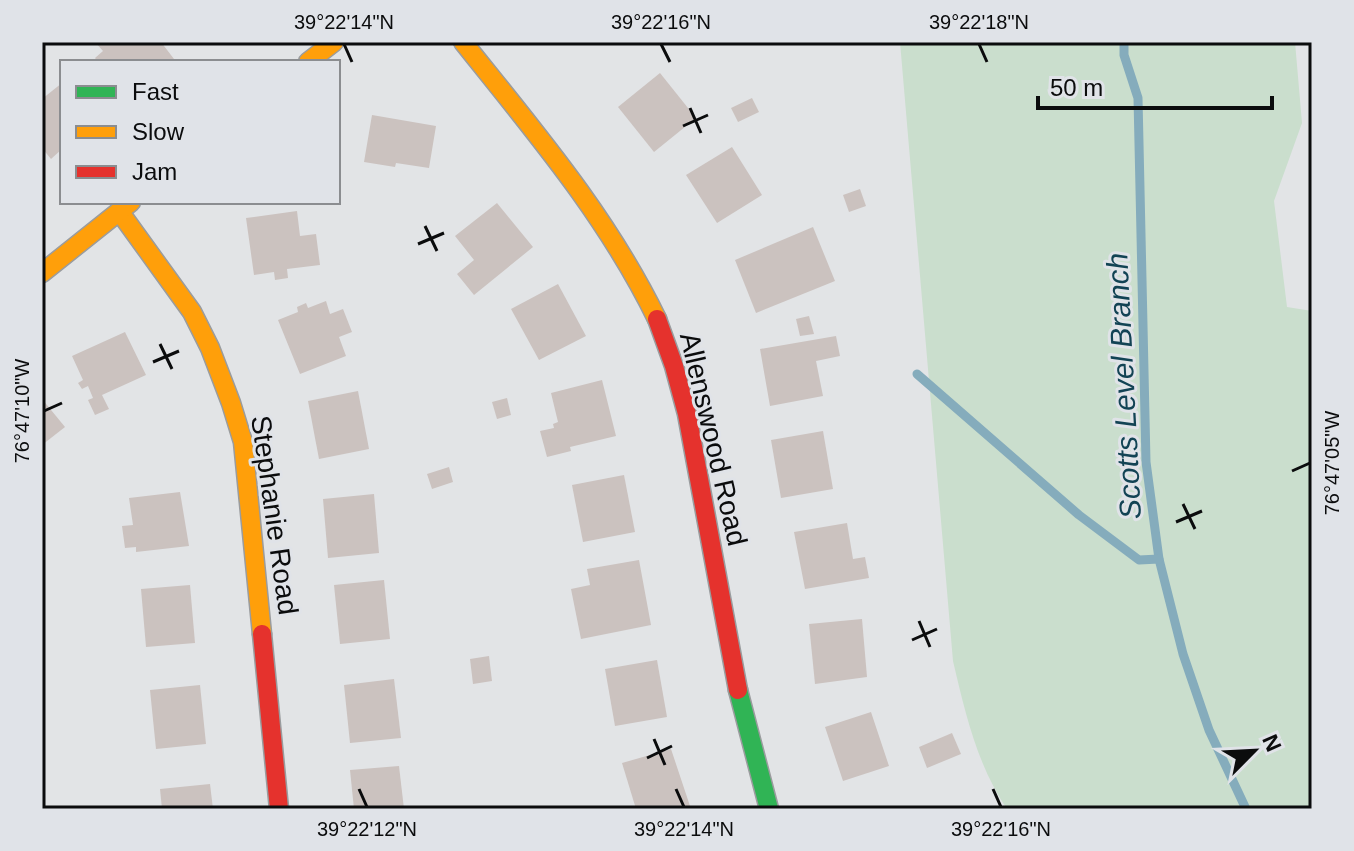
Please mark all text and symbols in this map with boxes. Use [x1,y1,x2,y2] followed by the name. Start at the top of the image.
[294,11,394,33] text: 39°22'14"N
[611,11,711,33] text: 39°22'16"N
[929,11,1029,33] text: 39°22'18"N
[60,60,340,204] legend
[1038,60,1272,110] scale bar
[1050,74,1103,101] text: 50 m
[132,78,179,105] text: Fast
[132,118,185,145] text: Slow
[132,158,177,185] text: Jam
[1100,252,1147,520] water label: Scotts Level Branch
[674,329,753,549] street label: Allenswood Road
[11,359,33,463] text: 76°47'10"W
[1321,411,1343,515] text: 76°47'05"W
[245,413,304,617] street label: Stephanie Road
[1214,711,1294,791] north arrow
[1257,731,1286,755] text: N
[317,818,417,840] text: 39°22'12"N
[634,818,734,840] text: 39°22'14"N
[951,818,1051,840] text: 39°22'16"N

